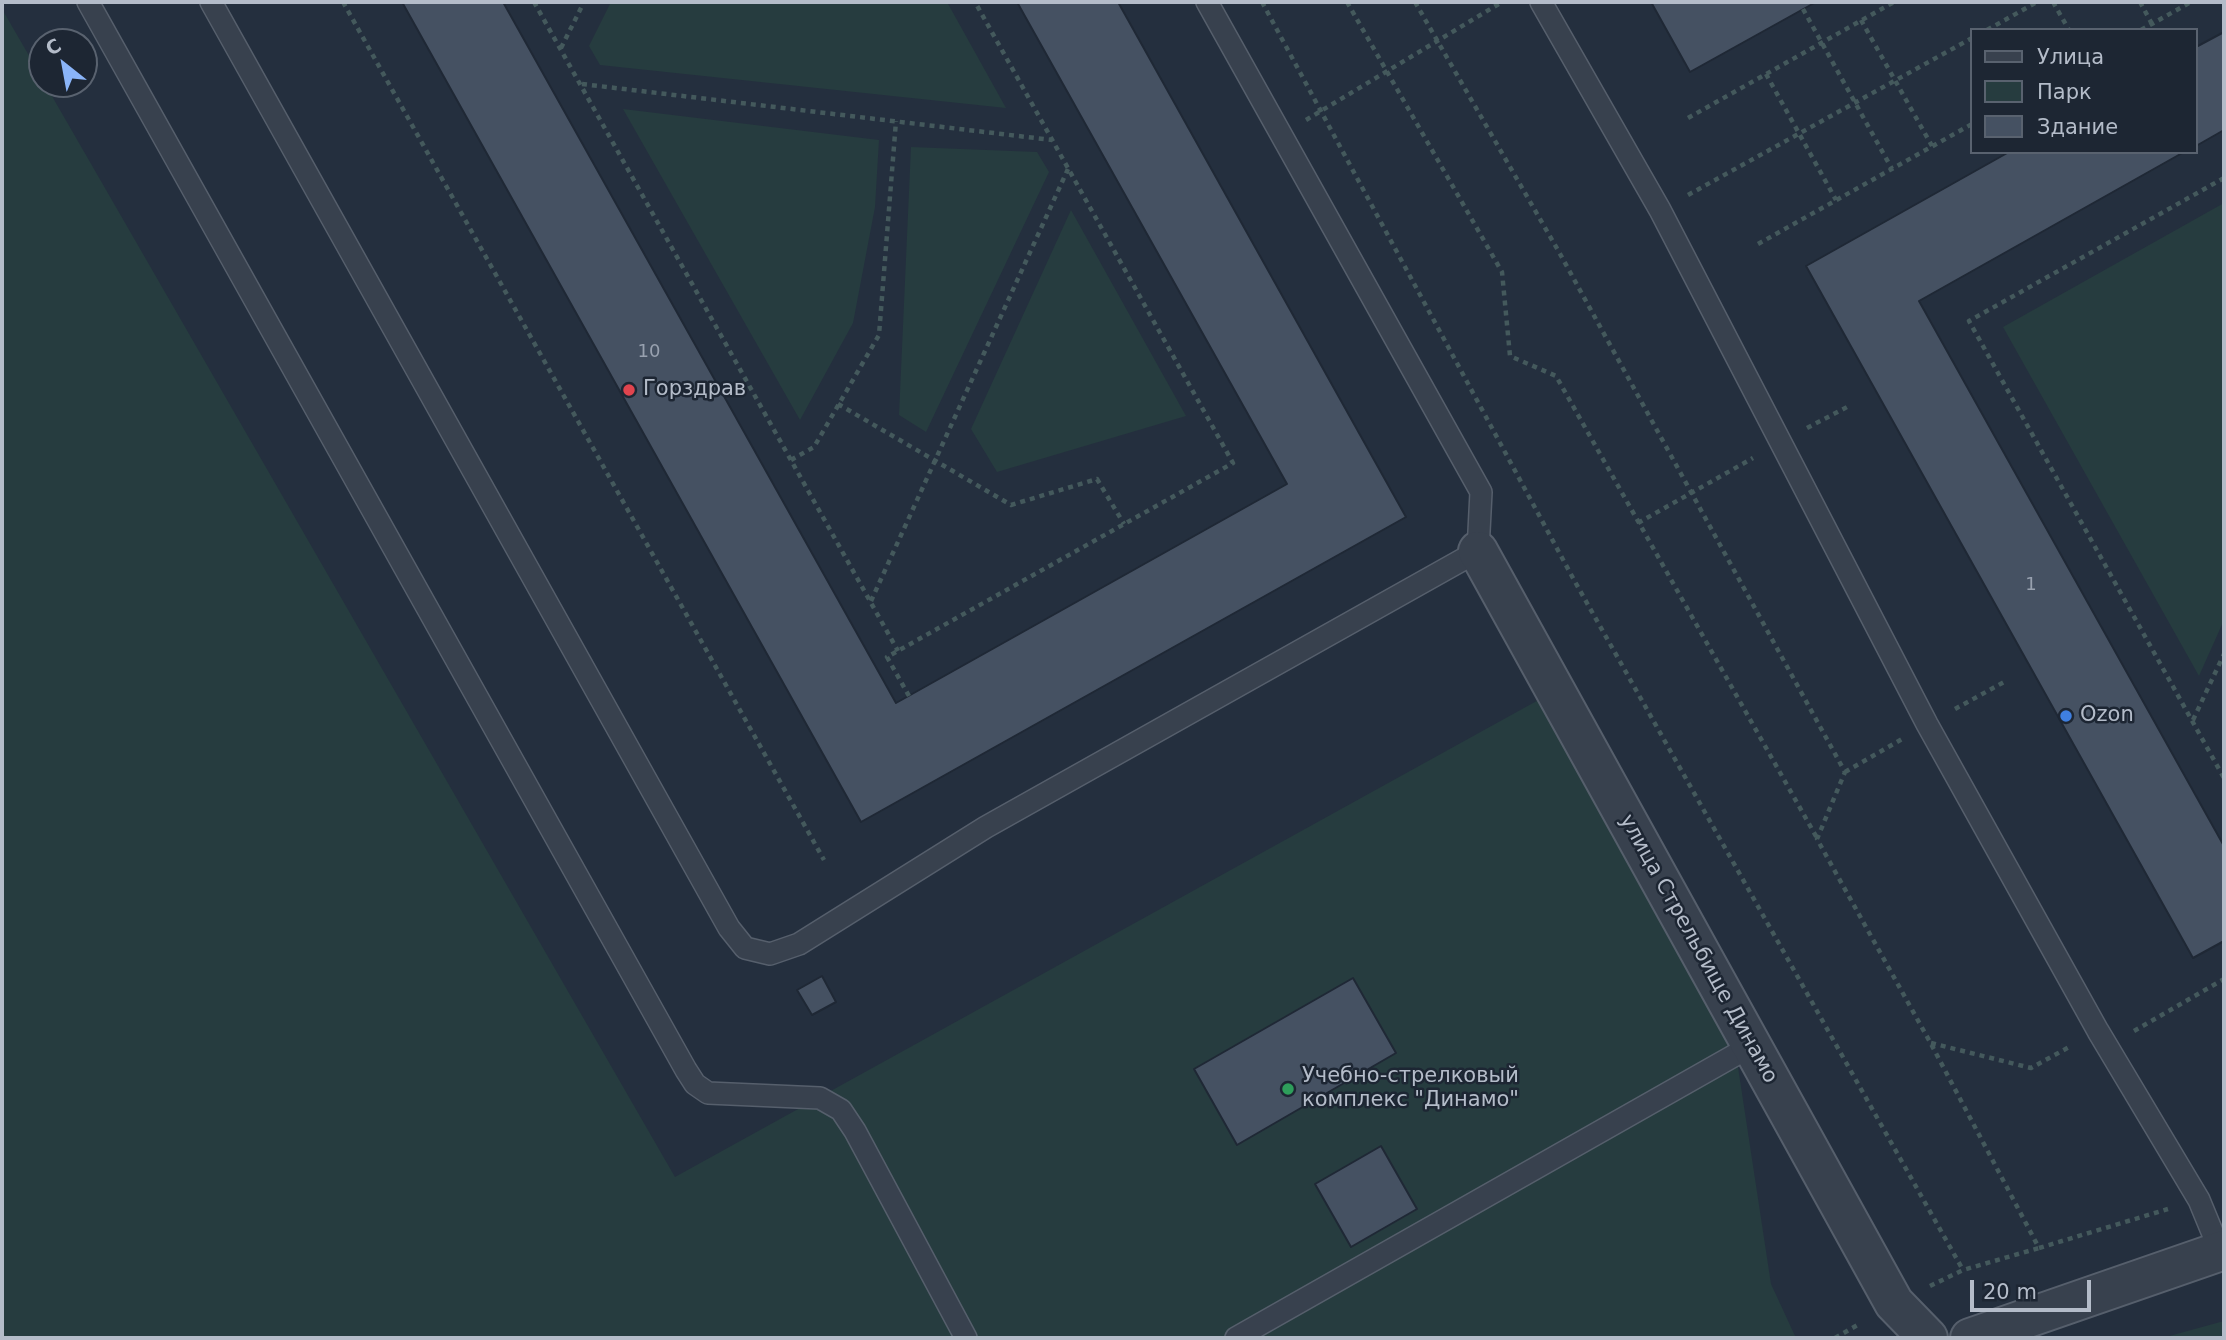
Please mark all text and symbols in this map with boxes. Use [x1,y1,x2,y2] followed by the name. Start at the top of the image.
[28,28,98,98] north arrow
[1970,28,2198,154] legend
[42,34,65,60] text: С
[2037,45,2104,69] text: Улица
[2037,80,2092,104] text: Парк
[2037,115,2118,139] text: Здание
[638,341,660,363] house number: 10
[643,377,746,403] place label: Горздрав
[621,382,637,398] marker: Горздрав
[2025,574,2037,596] house number: 1
[2080,703,2134,729] place label: Ozon
[2058,708,2074,724] marker: Ozon
[1613,810,1783,1088] street label: улица Стрельбище Динамо
[1302,1064,1519,1114] place label: Учебно-стрелковый комплекс "Динамо"
[1280,1081,1296,1097] marker: Учебно-стрелковый комплекс "Динамо"
[1974,1266,2095,1310] scale bar
[1983,1280,2037,1304] text: 20 m

